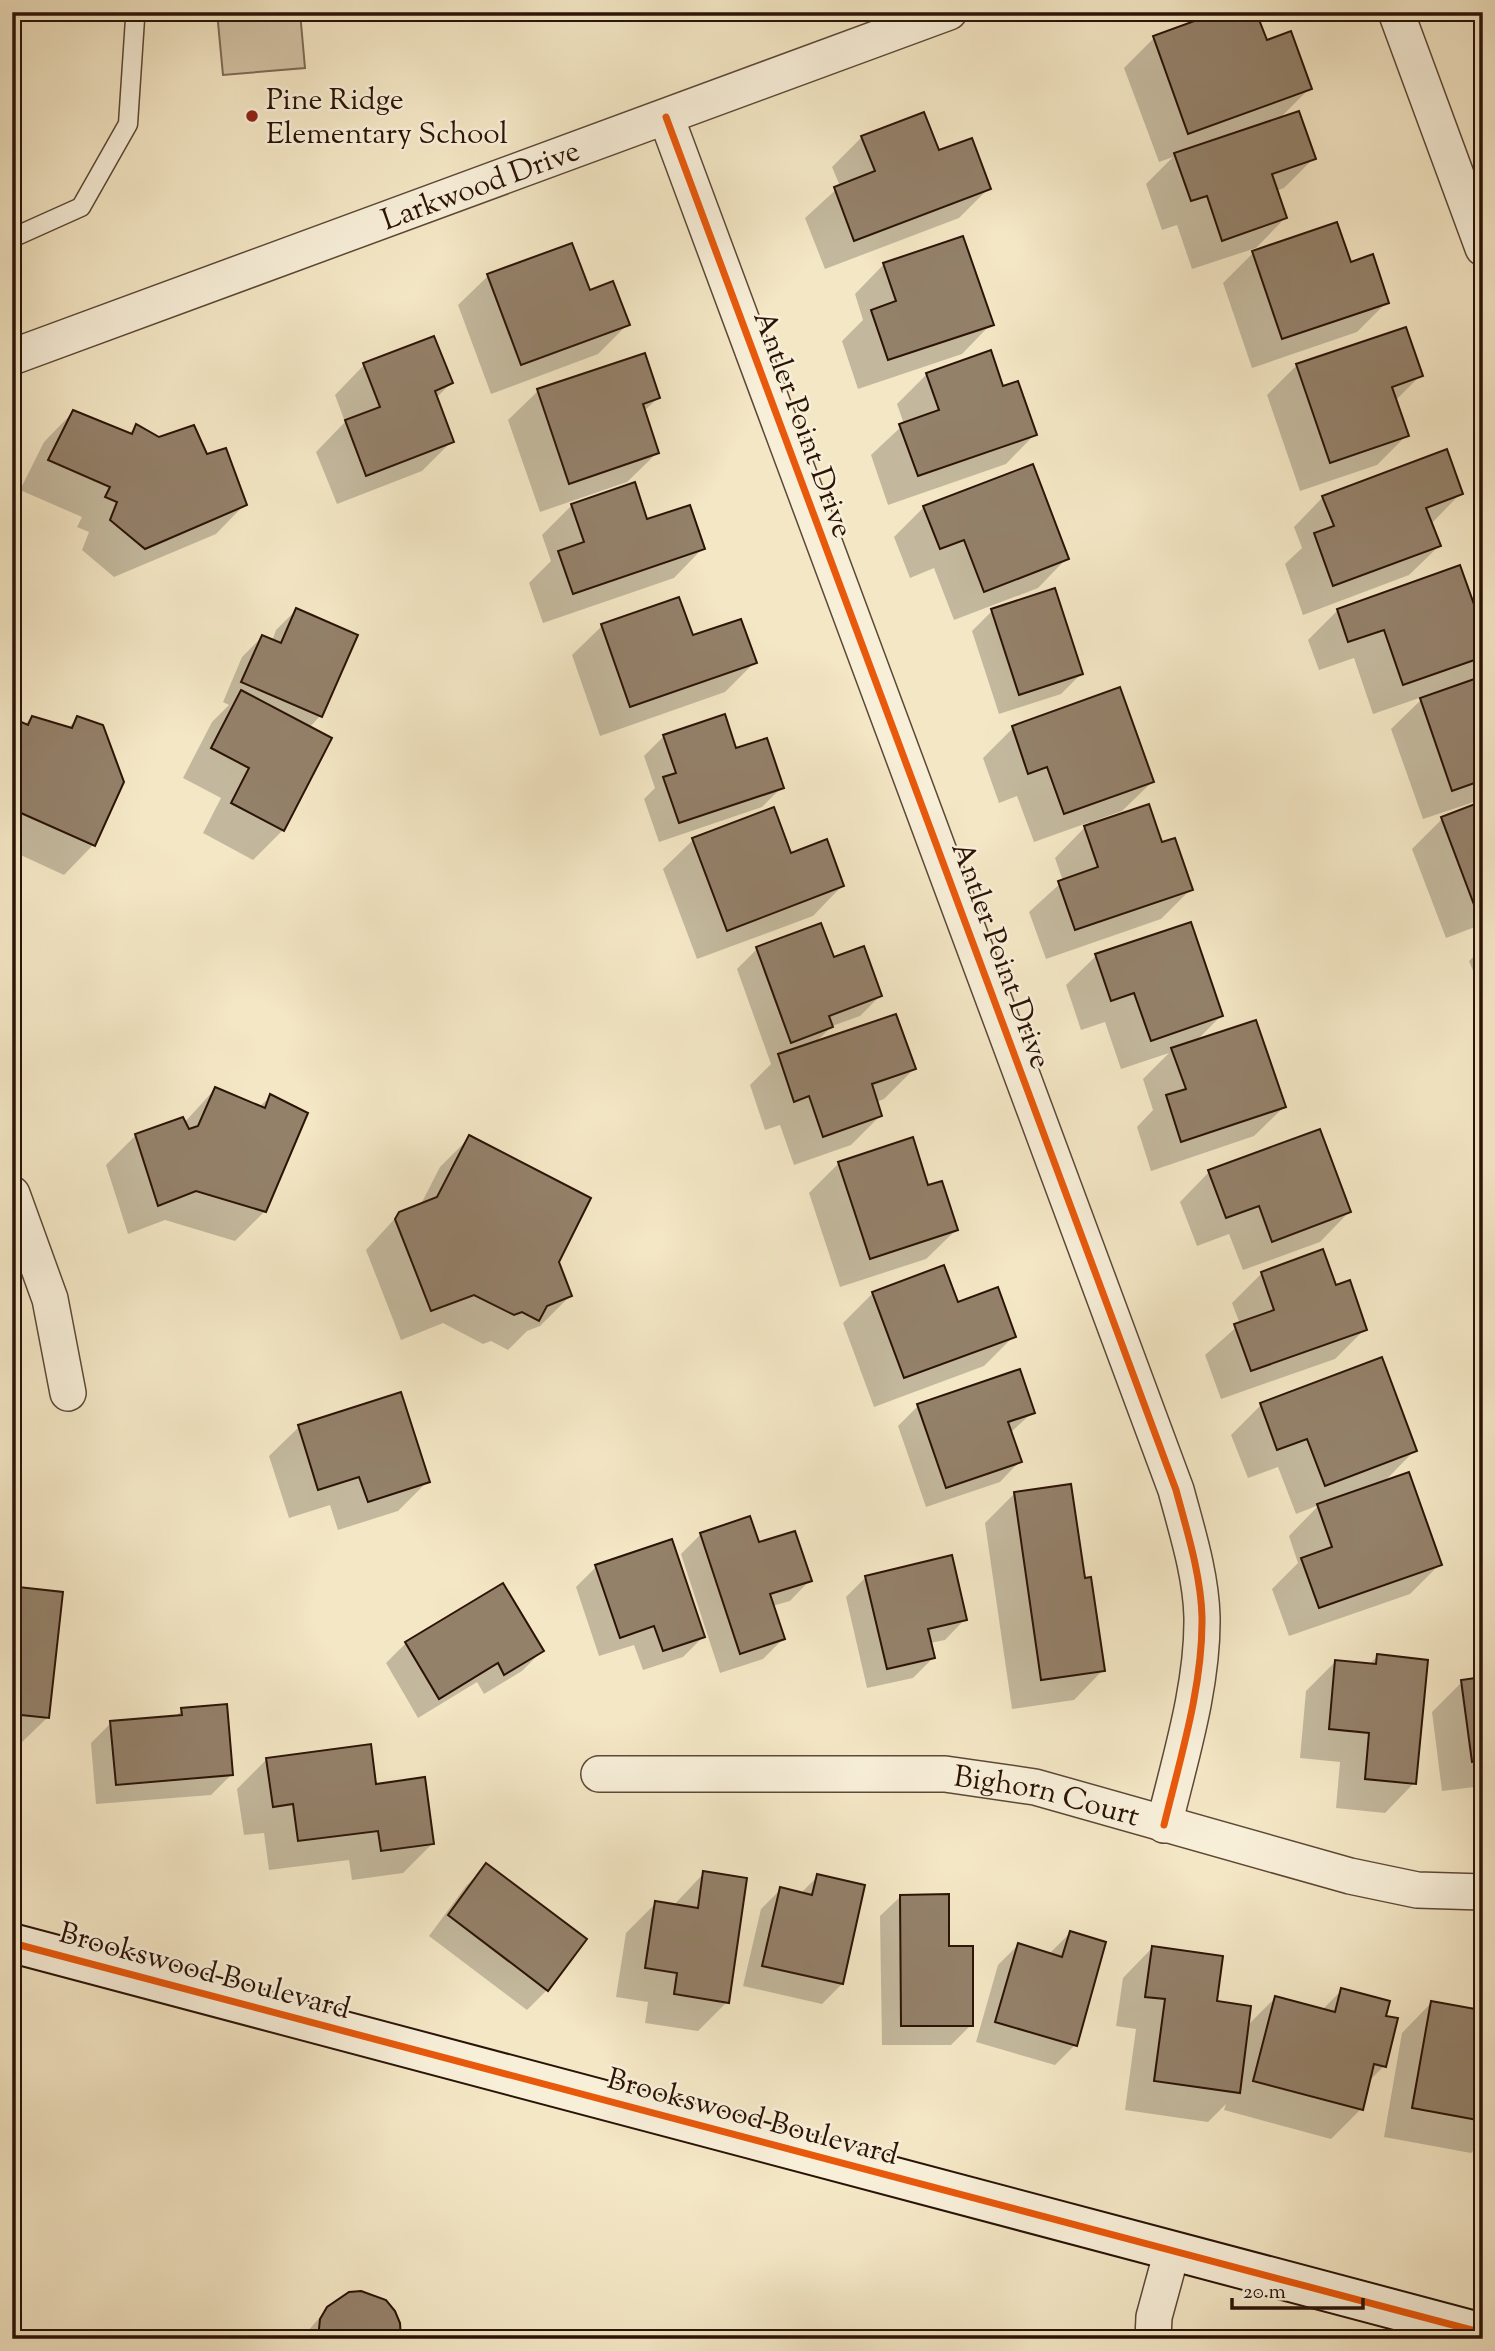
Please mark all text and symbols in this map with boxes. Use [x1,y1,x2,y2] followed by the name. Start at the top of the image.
[266,80,508,157] place label: Pine Ridge Elementary School
[244,108,260,124] marker: Pine Ridge Elementary School
[376,131,586,243] street label: Larkwood Drive
[741,305,863,544] street label: Antler Point Drive
[939,836,1061,1075] street label: Antler Point Drive
[951,1757,1144,1839] street label: Bighorn Court
[54,1913,355,2032] street label: Brookswood Boulevard
[602,2059,903,2178] street label: Brookswood Boulevard
[1232,2267,1364,2311] scale bar
[1243,2278,1286,2308] text: 20 m

